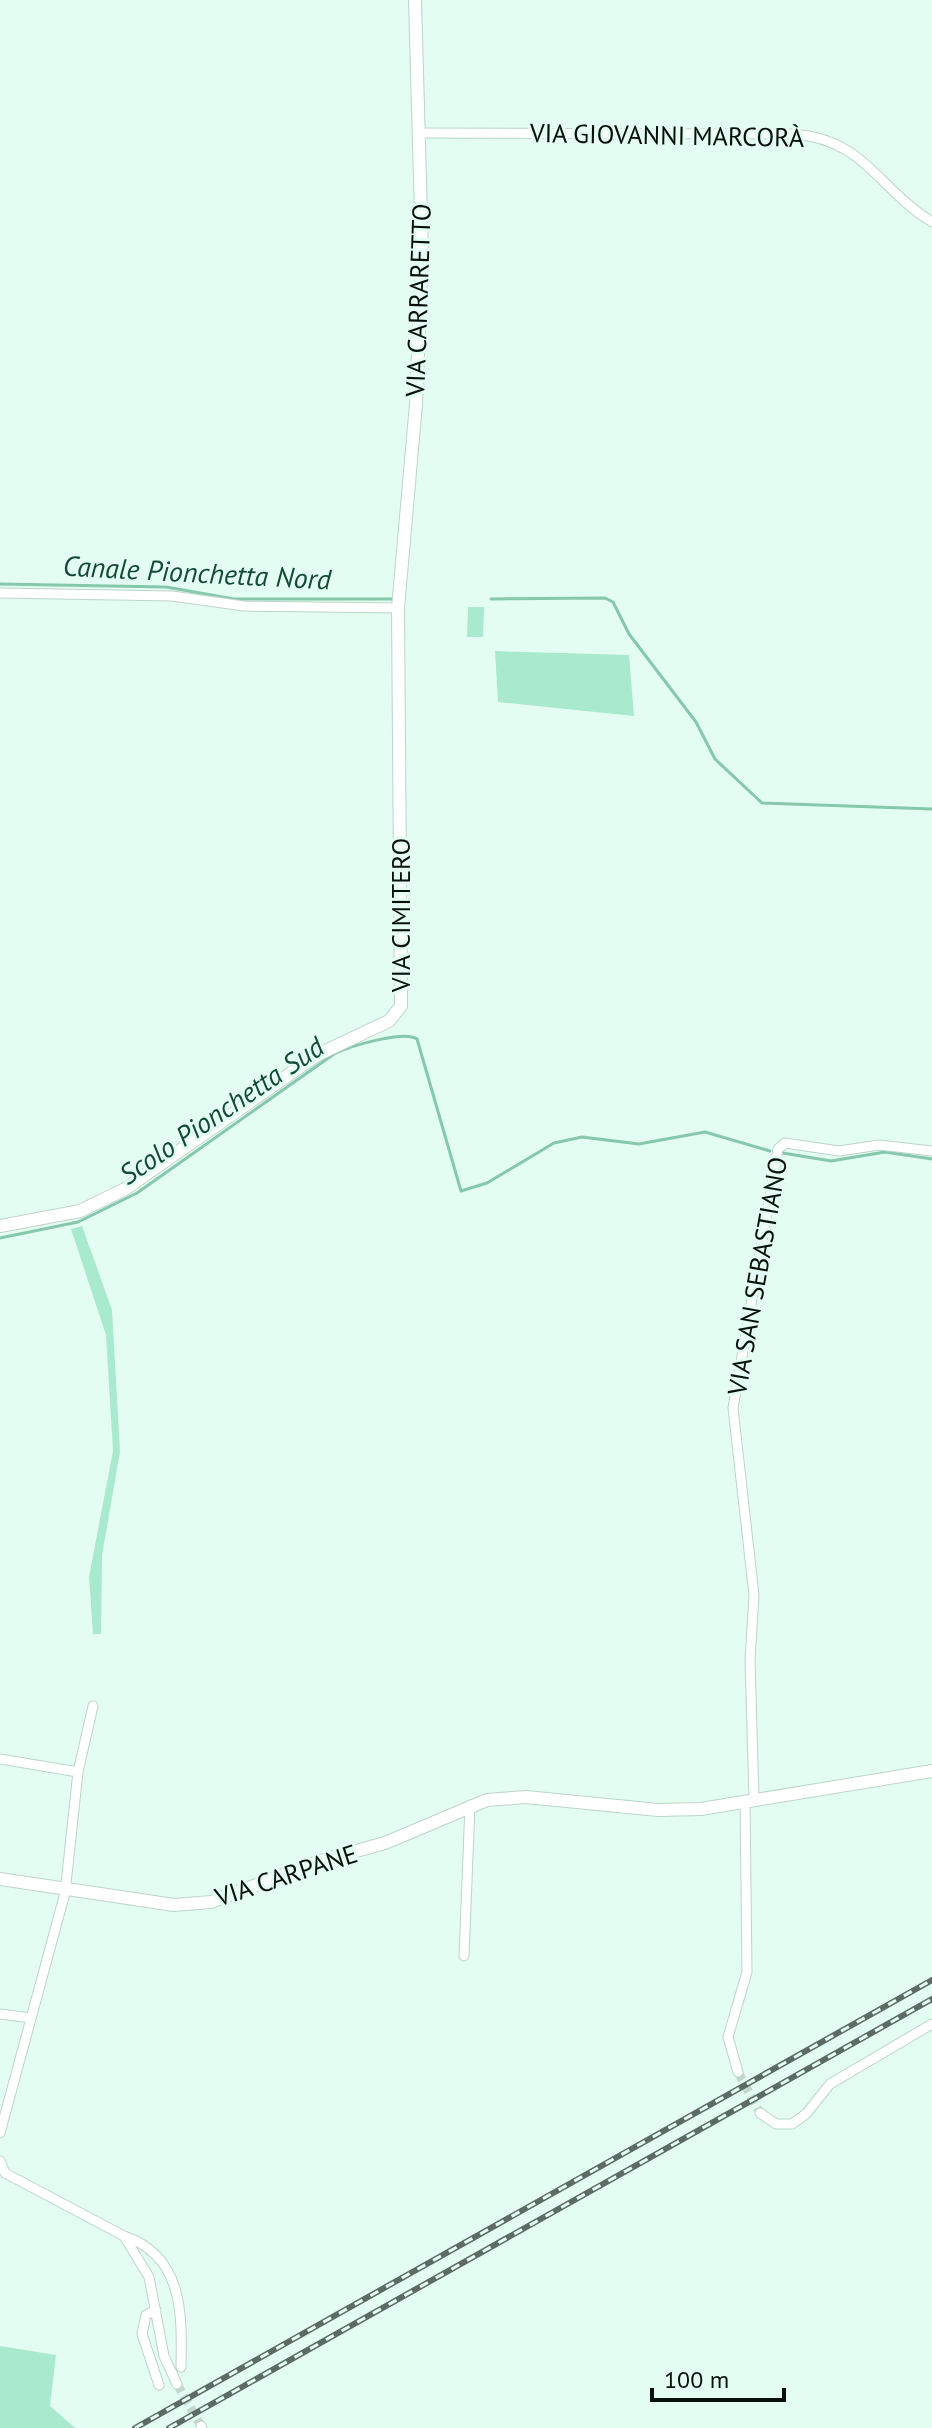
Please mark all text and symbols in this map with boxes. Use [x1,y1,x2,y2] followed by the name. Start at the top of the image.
[529,116,804,154] street label: VIA GIOVANNI MARCORÀ
[398,203,438,398] street label: VIA CARRARETTO
[62,547,333,598] water label: Canale Pionchetta Nord
[384,838,417,993] street label: VIA CIMITERO
[111,1027,331,1192] water label: Scolo Pionchetta Sud
[720,1154,794,1399] street label: VIA SAN SEBASTIANO
[210,1836,361,1914] street label: VIA CARPANE
[652,2352,784,2402] scale bar
[664,2364,729,2395] text: 100 m

